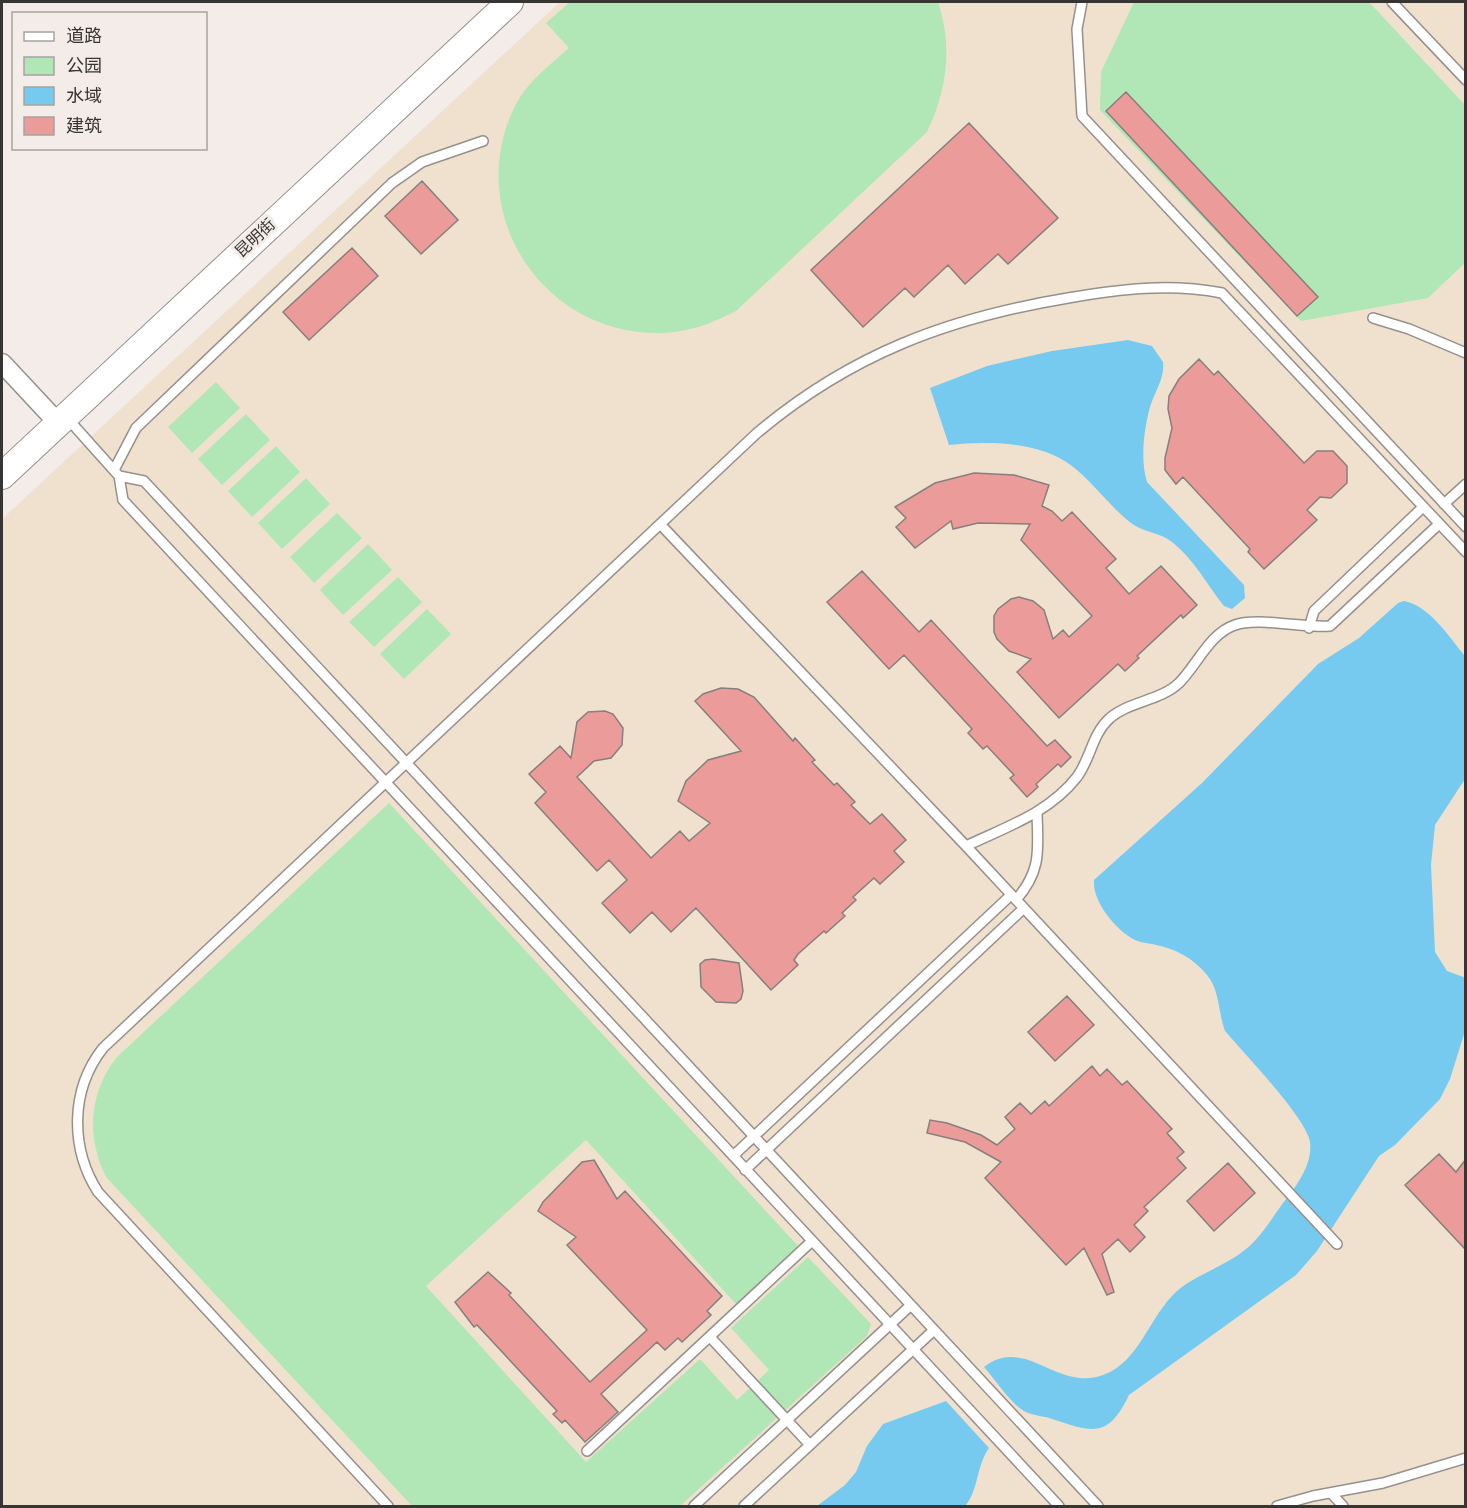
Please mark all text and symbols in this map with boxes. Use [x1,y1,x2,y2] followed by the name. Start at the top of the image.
[12,12,207,150] legend
[66,26,102,49] text: 道路
[66,56,102,79] text: 公园
[66,86,102,109] text: 水域
[66,116,102,139] text: 建筑
[232,215,280,263] street label: 昆明街

